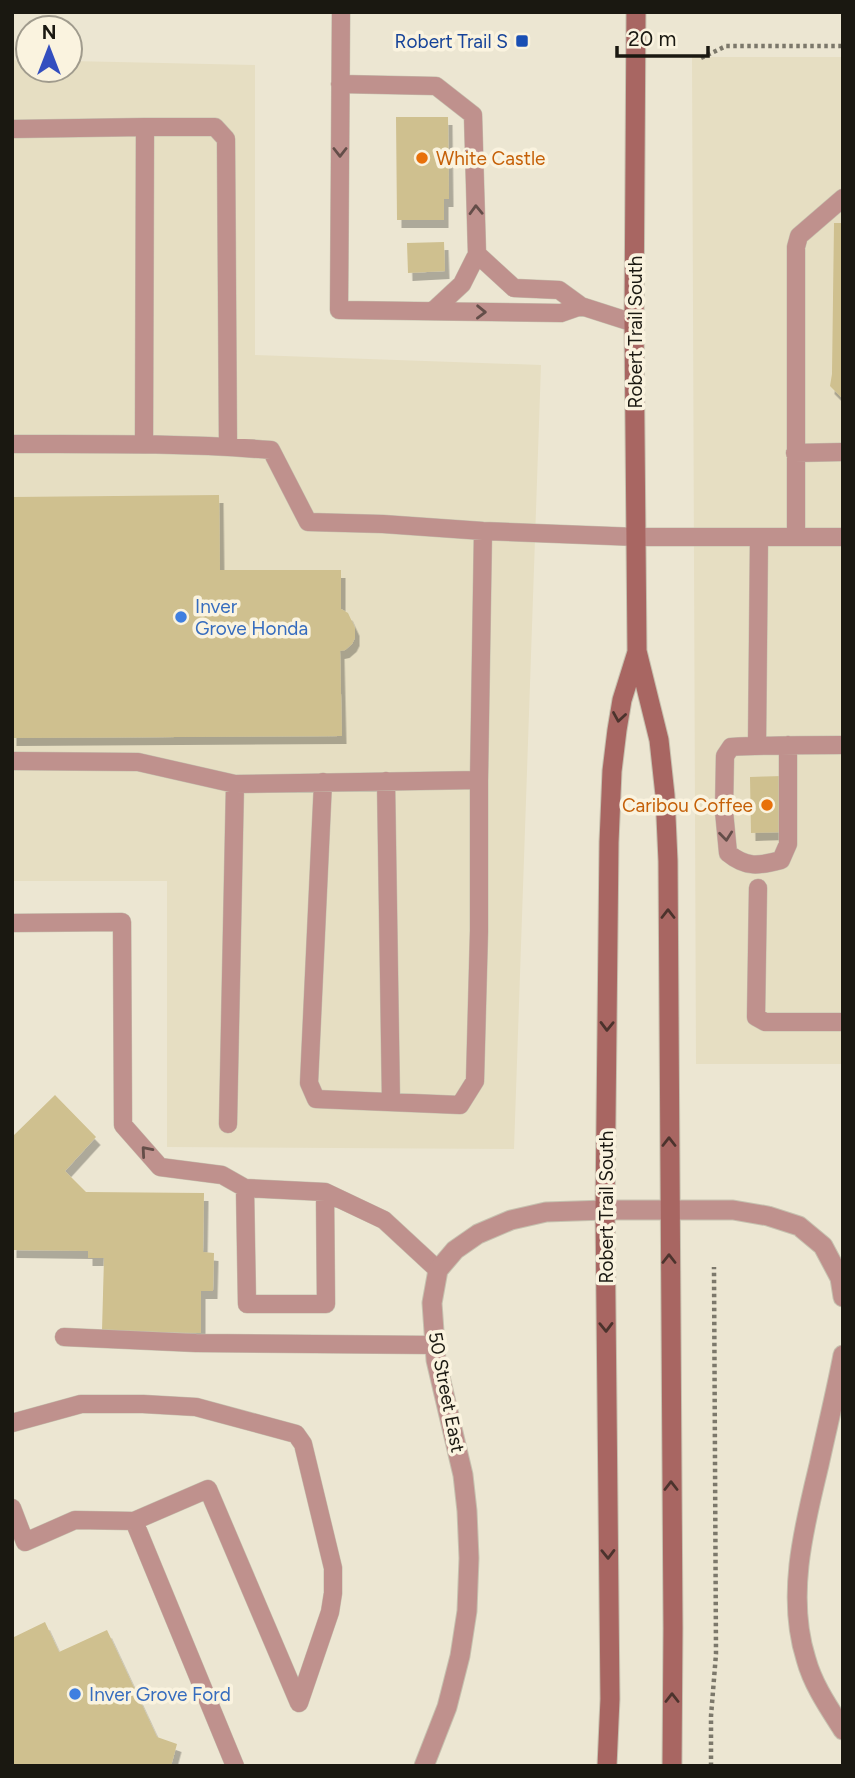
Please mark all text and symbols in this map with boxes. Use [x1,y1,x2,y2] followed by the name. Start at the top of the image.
[14,14,84,84] north arrow
[617,14,708,58] scale bar
[42,21,56,44] text: N
[628,26,676,51] text: 20 m
[395,30,508,53] place label: Robert Trail S
[514,33,530,49] marker: Robert Trail S
[436,147,545,170] place label: White Castle
[332,148,348,158] one-way arrow
[414,150,430,166] marker: White Castle
[468,205,483,216] one-way arrow
[624,256,647,408] street label: Robert Trail South
[477,304,487,320] one-way arrow
[195,595,308,640] place label: Inver Grove Honda
[173,609,189,625] marker: Inver Grove Honda
[612,711,627,723] one-way arrow
[622,794,753,817] place label: Caribou Coffee
[759,797,775,813] marker: Caribou Coffee
[719,830,734,842] one-way arrow
[660,909,676,919] one-way arrow
[599,1021,615,1032] one-way arrow
[595,1131,618,1283] street label: Robert Trail South
[661,1136,677,1147] one-way arrow
[142,1147,154,1160] one-way arrow
[662,1253,677,1264] one-way arrow
[598,1322,614,1333] one-way arrow
[424,1330,470,1454] street label: 50 Street East
[663,1481,679,1491] one-way arrow
[601,1549,616,1560] one-way arrow
[89,1683,231,1706] place label: Inver Grove Ford
[67,1686,83,1702] marker: Inver Grove Ford
[664,1692,680,1702] one-way arrow

